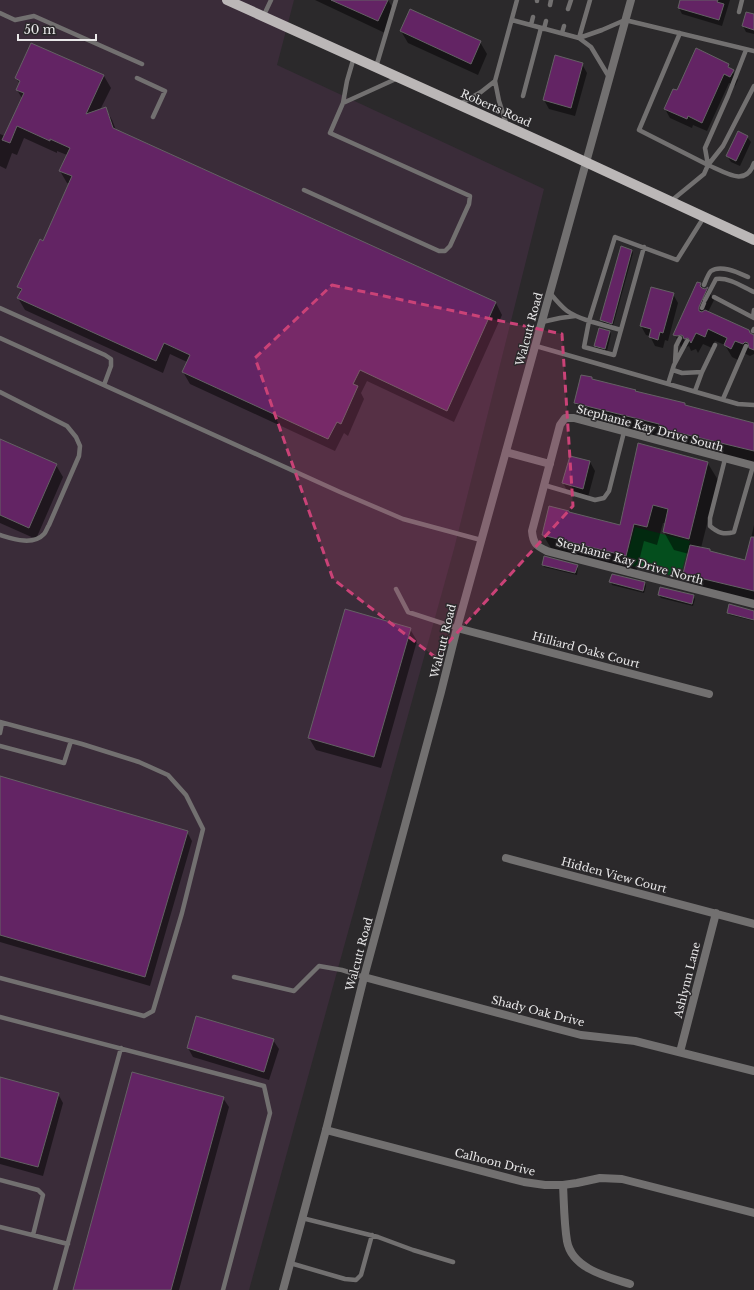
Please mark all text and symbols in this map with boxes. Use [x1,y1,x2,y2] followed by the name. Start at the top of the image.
[18,16,96,42] scale bar
[24,22,56,37] text: 50 m
[458,86,534,130] street label: Roberts Road
[512,290,546,368] street label: Walcutt Road
[575,402,725,455] street label: Stephanie Kay Drive South
[555,535,706,588] street label: Stephanie Kay Drive North
[427,602,459,680] street label: Walcutt Road
[531,629,642,671] street label: Hilliard Oaks Court
[560,854,669,896] street label: Hidden View Court
[342,915,376,993] street label: Walcutt Road
[671,941,703,1020] street label: Ashlynn Lane
[490,993,586,1029] street label: Shady Oak Drive
[453,1145,537,1179] street label: Calhoon Drive

